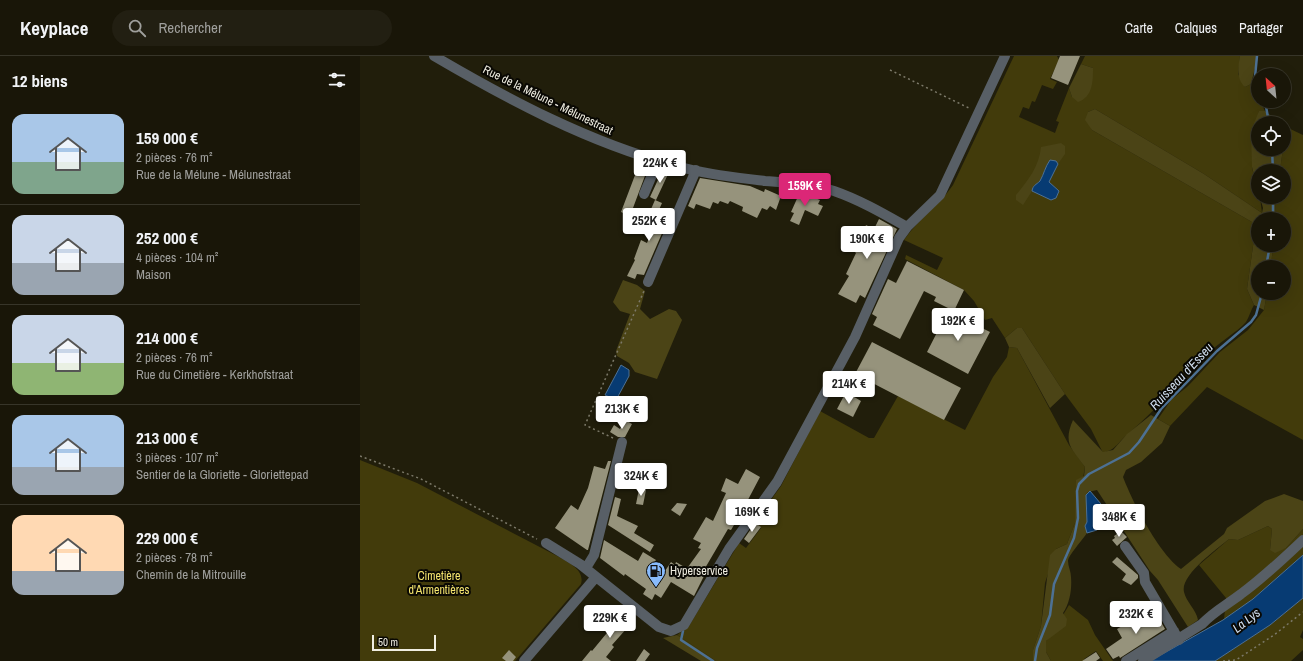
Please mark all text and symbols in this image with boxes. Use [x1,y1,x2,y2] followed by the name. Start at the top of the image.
[112,10,392,46] search box
[20,15,88,41] text: Keyplace
[126,17,148,39] icon: search
[158,17,222,38] text: Rechercher
[1125,19,1153,37] text: Carte
[1175,19,1217,37] text: Calques
[1239,19,1283,37] text: Partager
[480,62,616,139] street label: Rue de la Mélune - Mélunestraat
[1251,68,1291,108] north arrow
[1251,68,1291,300] map controls
[12,69,68,92] text: 12 biens
[326,69,348,91] icon: filters
[1251,116,1291,156] button: locate
[136,126,198,149] text: 159 000 €
[44,130,92,178] icon: home
[136,149,212,166] text: 2 pièces · 76 m²
[627,150,693,184] pin: 224K €
[643,154,677,171] text: 224K €
[1251,164,1291,204] button: layers
[136,166,291,183] text: Rue de la Mélune - Mélunestraat
[772,173,838,207] pin: 159K €
[788,177,822,194] text: 159K €
[616,208,682,242] pin: 252K €
[632,212,666,229] text: 252K €
[1251,212,1291,252] button: +
[136,226,198,249] text: 252 000 €
[834,226,900,260] pin: 190K €
[850,230,884,247] text: 190K €
[44,231,92,279] icon: home
[136,249,218,266] text: 4 pièces · 104 m²
[1251,260,1291,300] button: −
[136,266,171,283] text: Maison
[925,308,991,342] pin: 192K €
[941,312,975,329] text: 192K €
[136,326,198,349] text: 214 000 €
[44,331,92,379] icon: home
[1146,339,1217,413] water label: Ruisseau d'Esseu
[136,349,212,366] text: 2 pièces · 76 m²
[136,366,293,383] text: Rue du Cimetière - Kerkhofstraat
[816,371,882,405] pin: 214K €
[832,375,866,392] text: 214K €
[589,396,655,430] pin: 213K €
[605,400,639,417] text: 213K €
[136,426,198,449] text: 213 000 €
[44,431,92,479] icon: home
[136,449,218,466] text: 3 pièces · 107 m²
[608,463,674,497] pin: 324K €
[136,466,308,483] text: Sentier de la Gloriette - Gloriettepad
[624,467,658,484] text: 324K €
[719,499,785,533] pin: 169K €
[735,503,769,520] text: 169K €
[1086,504,1152,538] pin: 348K €
[1102,508,1136,525] text: 348K €
[136,526,198,549] text: 229 000 €
[44,531,92,579] icon: home
[136,549,212,566] text: 2 pièces · 78 m²
[645,560,667,588] fuel station icon: Hyperservice
[670,563,728,579] place label: Hyperservice
[136,566,246,583] text: Chemin de la Mitrouille
[409,568,470,598] park label: Cimetière d'Armentières
[1103,601,1169,635] pin: 232K €
[1229,604,1264,637] water label: La Lys
[577,605,643,639] pin: 229K €
[1119,605,1153,622] text: 232K €
[593,609,627,626] text: 229K €
[372,633,436,652] scale bar
[378,635,398,649] text: 50 m

